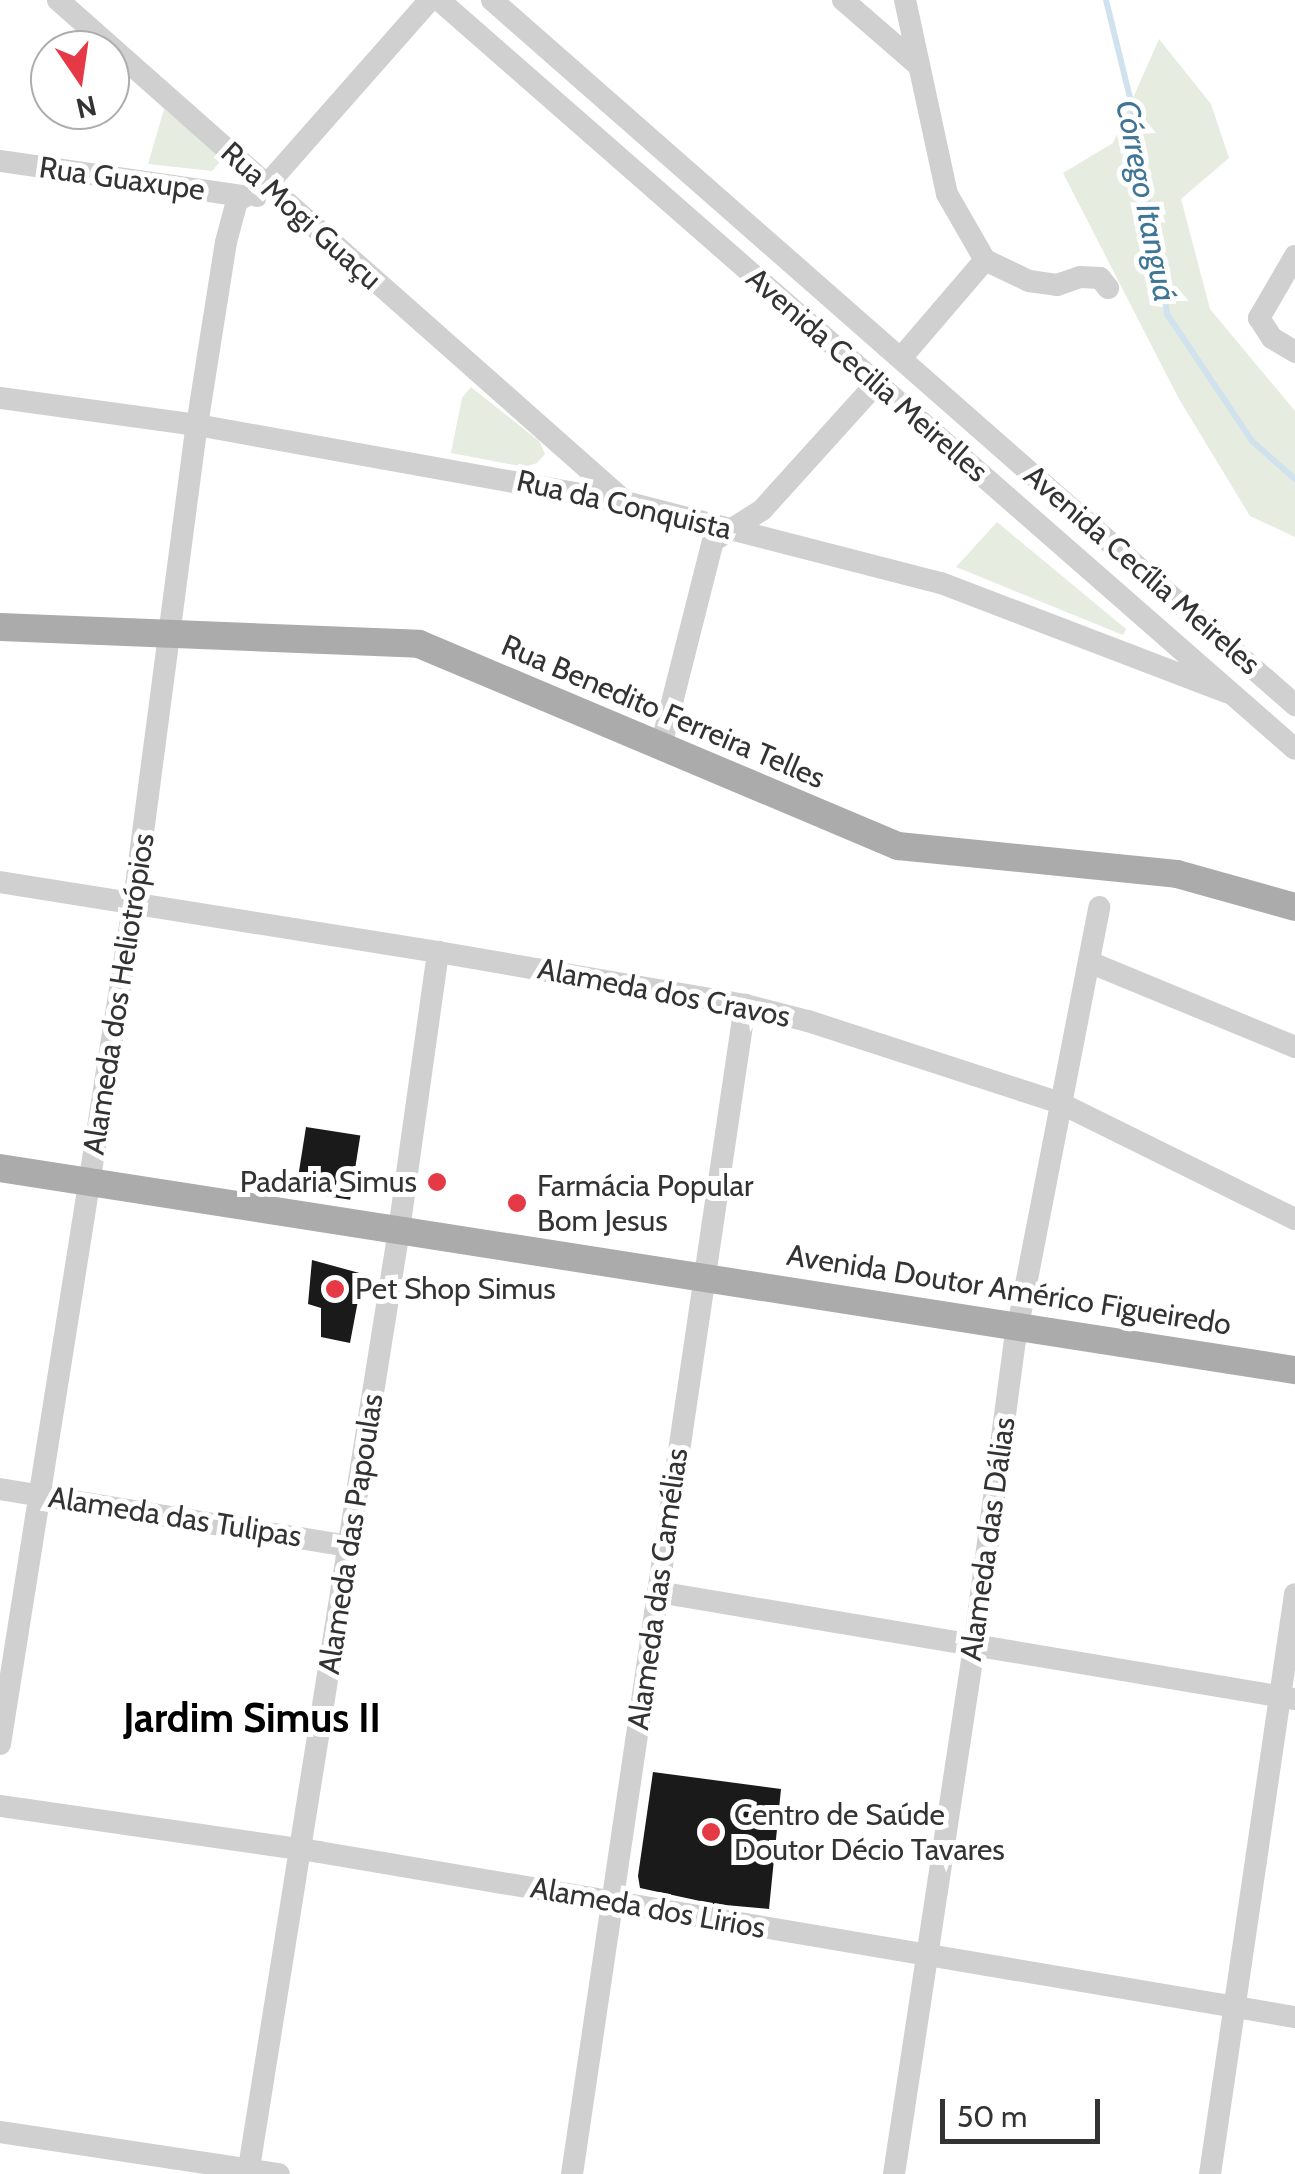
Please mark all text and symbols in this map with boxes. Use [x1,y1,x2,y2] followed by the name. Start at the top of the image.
[30,30,130,130] north arrow
[73,88,100,126] text: N
[1108,97,1184,305] water label: Córrego Itanguá
[213,135,389,297] street label: Rua Mogi Guaçu
[37,150,207,208] street label: Rua Guaxupe
[739,260,995,490] street label: Avenida Cecilia Meirelles
[1017,458,1267,682] street label: Avenida Cecília Meireles
[513,463,735,547] street label: Rua da Conquista
[496,628,830,796] street label: Rua Benedito Ferreira Telles
[76,831,162,1157] street label: Alameda dos Heliotrópios
[535,951,793,1035] street label: Alameda dos Cravos
[240,1164,417,1200] place label: Padaria Simus
[537,1168,753,1238] place label: Farmácia Popular Bom Jesus
[426,1171,448,1193] marker: Padaria Simus
[506,1192,528,1214] marker: Farmácia Popular Bom Jesus
[784,1237,1234,1343] street label: Avenida Doutor Américo Figueiredo
[355,1271,556,1307] place label: Pet Shop Simus
[324,1278,346,1300] marker: Pet Shop Simus
[311,1391,391,1677] street label: Alameda das Papoulas
[953,1415,1023,1663] street label: Alameda das Dálias
[620,1446,696,1732] street label: Alameda das Camélias
[46,1479,304,1555] street label: Alameda das Tulipas
[123,1694,381,1742] district label: Jardim Simus II
[734,1797,1005,1868] place label: Centro de Saúde Doutor Décio Tavares
[698,1819,724,1845] marker: Centro de Saúde Doutor Décio Tavares
[528,1870,768,1946] street label: Alameda dos Lirios
[945,2079,1105,2141] scale bar
[957,2098,1027,2135] text: 50 m

